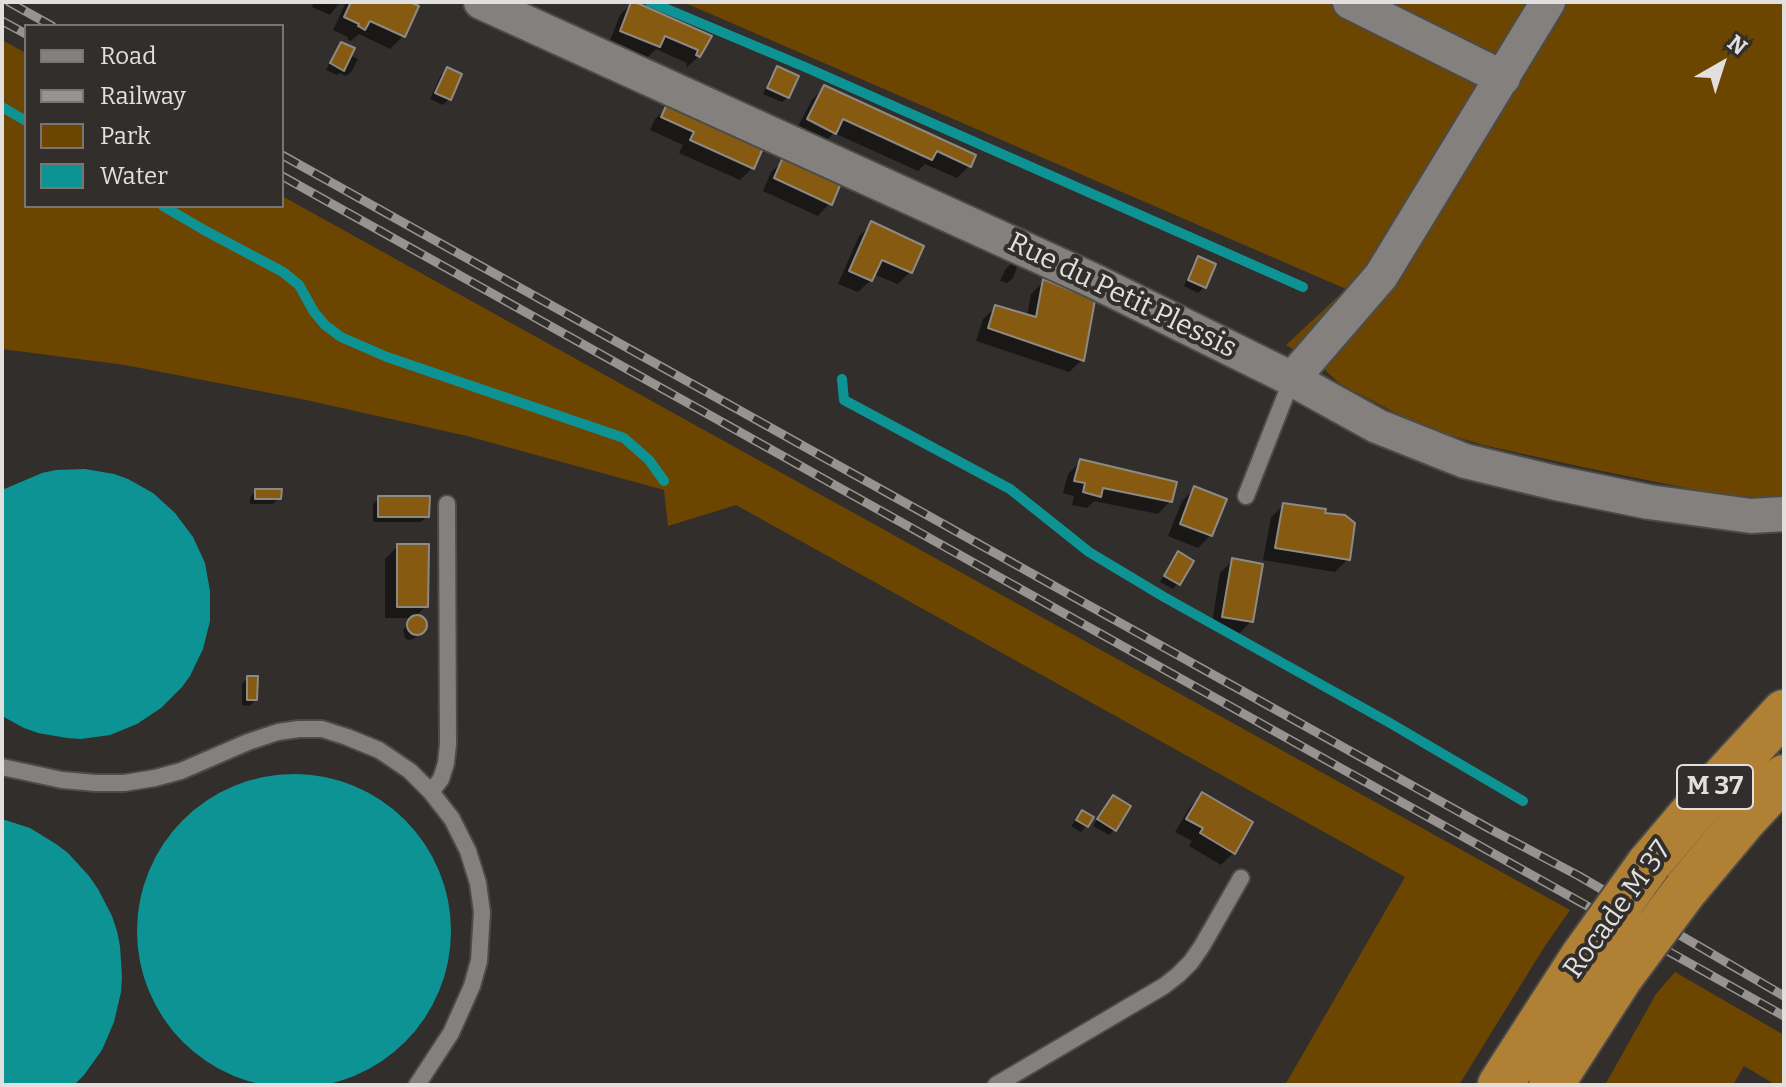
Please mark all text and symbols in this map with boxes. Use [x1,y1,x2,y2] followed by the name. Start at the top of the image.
[24,24,284,208] legend
[1682,24,1762,104] north arrow
[1722,29,1753,61] text: N
[100,42,156,70] text: Road
[100,82,186,110] text: Railway
[100,122,151,150] text: Park
[100,162,168,190] text: Water
[1002,226,1242,366] street label: Rue du Petit Plessis
[1677,765,1753,809] road number: M 37
[1557,835,1679,985] street label: Rocade M 37

